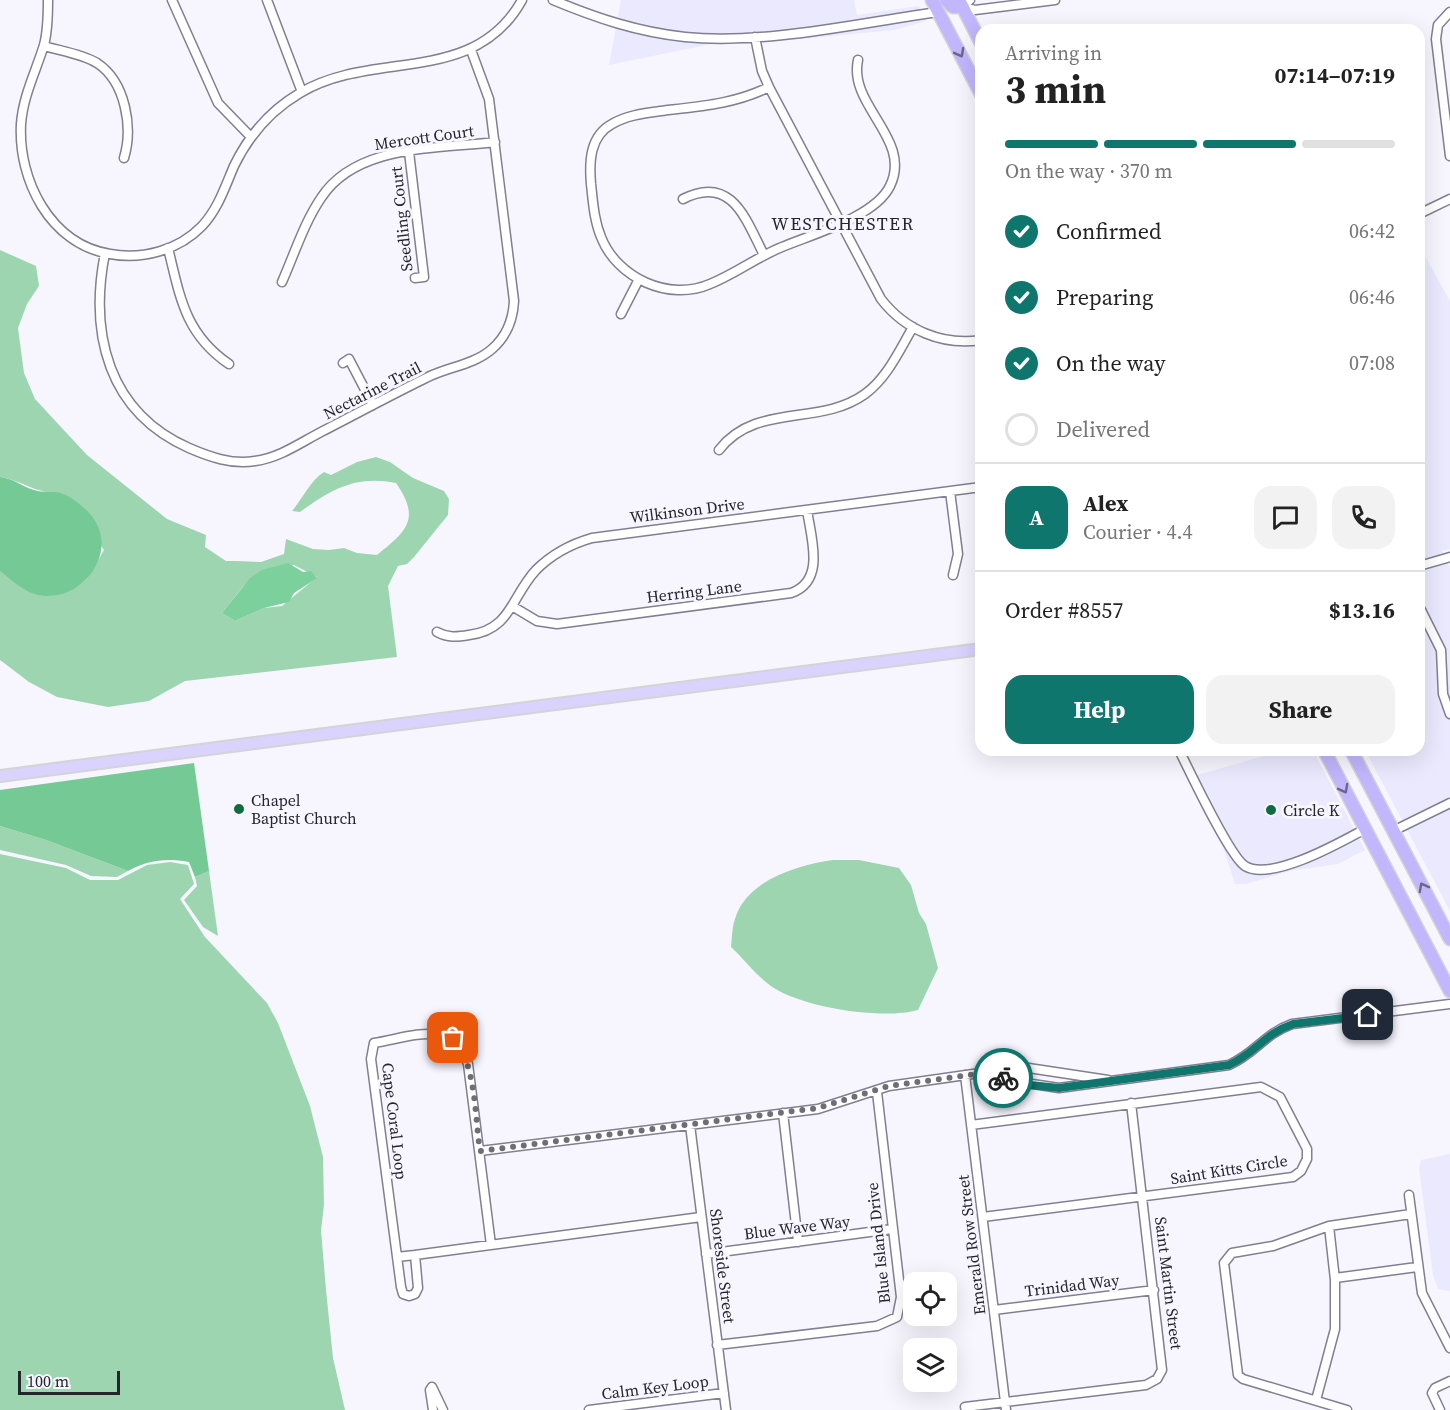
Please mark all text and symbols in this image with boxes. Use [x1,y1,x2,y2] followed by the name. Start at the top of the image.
[1005,39,1102,67] text: Arriving in
[953,47,964,57] one-way arrow
[1275,60,1395,90] text: 07:14–07:19
[1005,63,1106,116] text: 3 min
[373,119,476,155] street label: Mercott Court
[1005,157,1172,185] text: On the way · 370 m
[384,165,417,272] street label: Seedling Court
[771,211,915,236] district label: WESTCHESTER
[1005,215,1038,248] icon: check
[1056,216,1161,246] text: Confirmed
[1349,217,1395,245] text: 06:42
[1005,281,1038,314] icon: check
[1056,282,1153,312] text: Preparing
[1349,283,1395,311] text: 06:46
[1005,347,1038,380] icon: check
[1056,348,1165,378] text: On the way
[1349,349,1395,377] text: 07:08
[319,356,425,424] street label: Nectarine Trail
[1056,414,1150,444] text: Delivered
[1254,486,1317,549] button: chat
[1332,486,1395,549] button: phone
[1083,488,1128,518] text: Alex
[628,492,746,528] street label: Wilkinson Drive
[1029,502,1044,532] text: A
[1083,518,1192,546] text: Courier · 4.4
[645,574,743,608] street label: Herring Lane
[1005,595,1123,625] text: Order #8557
[1329,595,1395,625] text: $13.16
[1005,675,1194,744] button: Help
[1206,675,1395,744] button: Share
[1337,783,1348,794] one-way arrow
[251,789,357,829] place label: Chapel Baptist Church
[1283,799,1340,821] place label: Circle K
[232,802,246,816] marker: Chapel Baptist Church
[1264,803,1278,817] marker: Circle K
[1419,883,1430,894] one-way arrow
[1342,989,1393,1040] pin
[1351,998,1384,1031] icon: home
[427,1012,478,1063] pin
[436,1021,469,1054] icon: bag
[973,1048,1033,1108] courier
[377,1061,413,1181] street label: Cape Coral Loop
[987,1062,1020,1095] icon: bike
[1169,1149,1289,1189] street label: Saint Kitts Circle
[951,1173,991,1316] street label: Emerald Row Street
[861,1181,895,1305] street label: Blue Island Drive
[705,1207,741,1325] street label: Shoreside Street
[743,1209,852,1244] street label: Blue Wave Way
[1150,1215,1188,1351] street label: Saint Martin Street
[1024,1268,1121,1302] street label: Trinidad Way
[903,1272,957,1392] map controls
[903,1272,957,1326] button: locate
[903,1338,957,1392] button: layers
[18,1368,120,1396] scale bar
[27,1370,69,1392] text: 100 m
[600,1370,710,1404] street label: Calm Key Loop

